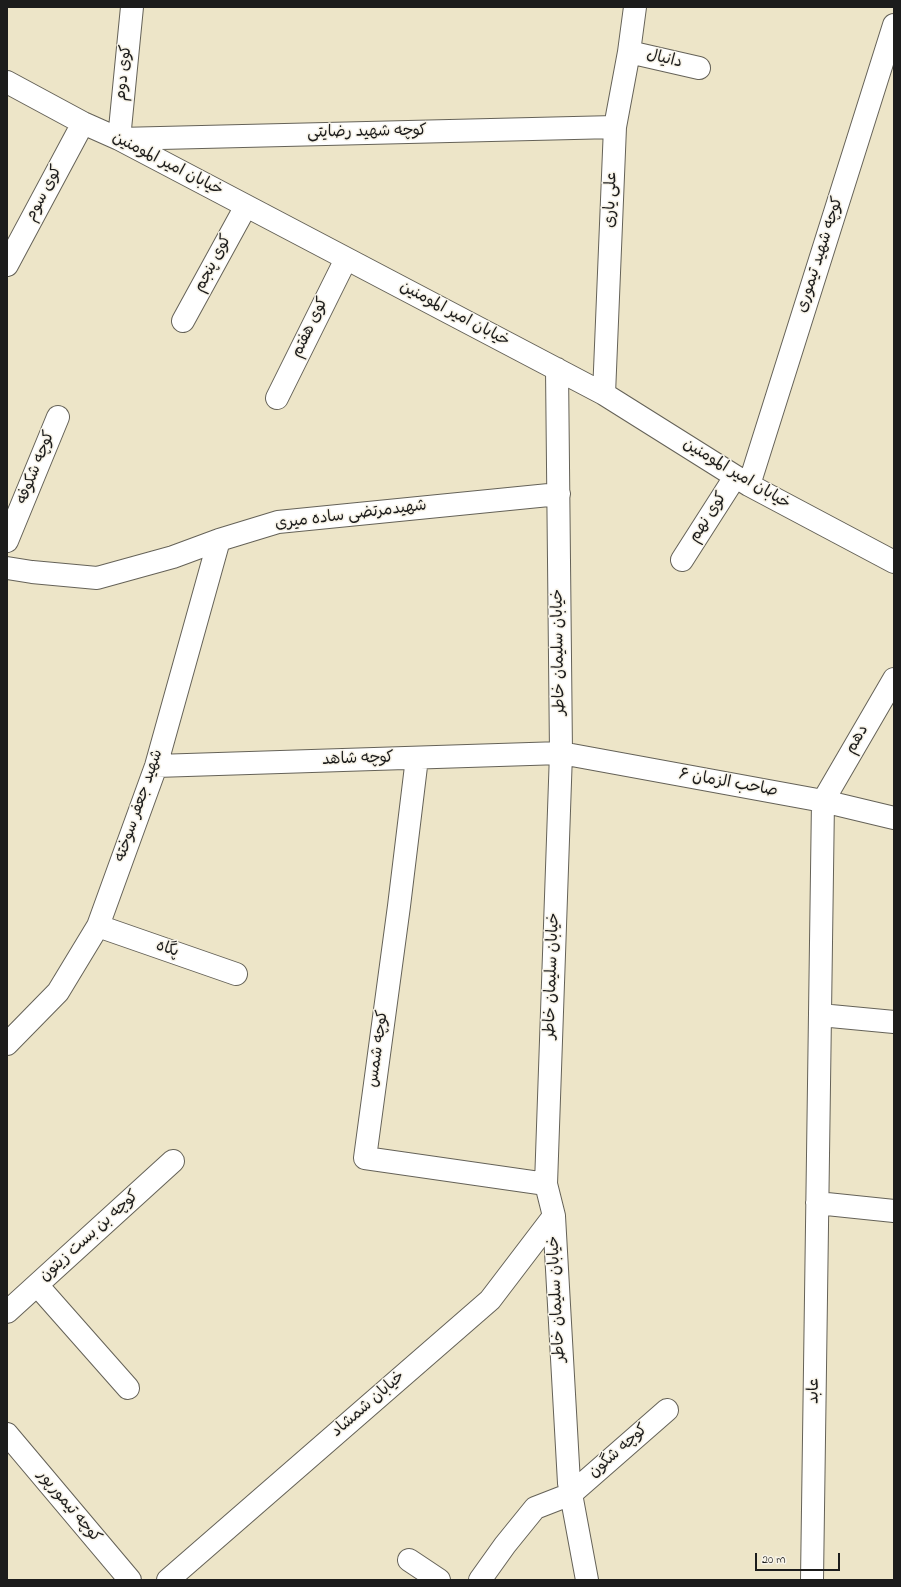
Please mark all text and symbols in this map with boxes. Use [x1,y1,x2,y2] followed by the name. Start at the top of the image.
[113,44,137,102] street label: کوی دوم
[644,47,684,73] street label: دانیال
[307,122,427,144] street label: کوچه شهید رضایتی
[108,129,226,201] street label: خیابان امیر المومنین
[22,163,68,225] street label: کوی سوم
[601,172,623,228] street label: علی یاری
[793,195,849,315] street label: کوچه شهید تیموری
[191,232,237,296] street label: کوی پنجم
[396,278,512,352] street label: خیابان امیر المومنین
[288,295,334,361] street label: کوی هفتم
[14,429,60,507] street label: کوچه شکوفه
[679,435,793,515] street label: خیابان امیر المومنین
[686,489,732,547] street label: کوی نهم
[274,497,428,535] street label: شهیدمرتضی ساده میری
[549,589,571,715] street label: خیابان سلیمان خاطر
[842,722,874,758] street label: دهم
[112,747,168,865] street label: شهید جعفر سوخته
[322,749,394,771] street label: کوچه شاهد
[677,766,779,802] street label: صاحب الزمان ۶
[541,912,565,1040] street label: خیابان سلیمان خاطر
[153,937,181,963] street label: پگاه
[364,1009,394,1089] street label: کوچه شمس
[36,1187,144,1287] street label: کوچه بن بست زیتون
[545,1235,571,1363] street label: خیابان سلیمان خاطر
[328,1368,410,1442] street label: خیابان شمشاد
[805,1378,825,1404] street label: عابد
[585,1421,653,1483] street label: کوچه شگون
[32,1466,104,1548] street label: کوچه تیمورپور
[757,1545,842,1571] scale bar
[762,1551,785,1569] text: 20 m

